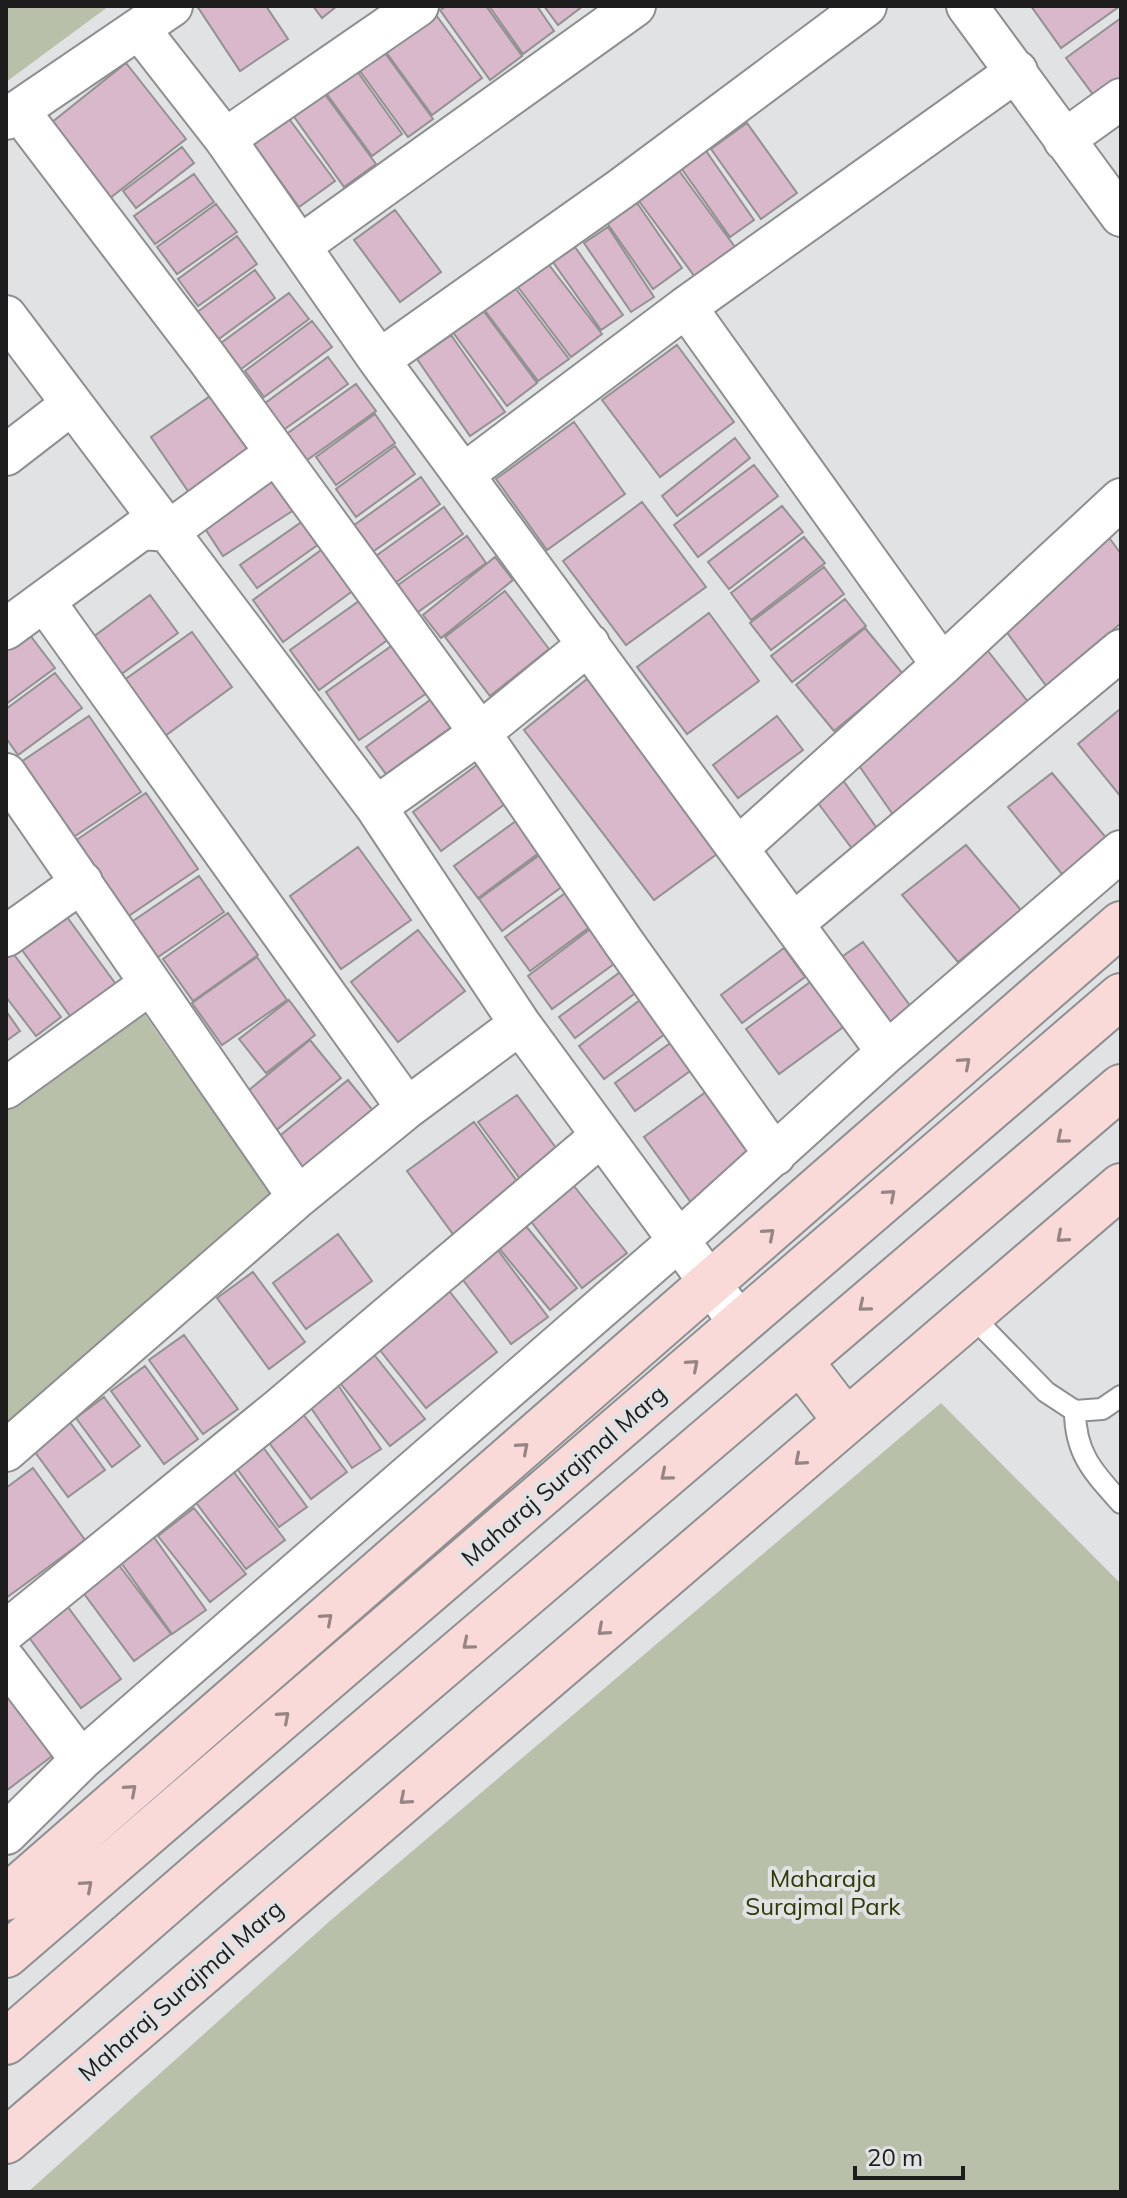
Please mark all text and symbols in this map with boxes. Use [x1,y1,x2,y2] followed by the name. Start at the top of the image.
[955,1058,970,1073] one-way arrow
[1056,1128,1071,1142] one-way arrow
[881,1190,896,1205] one-way arrow
[1056,1227,1071,1242] one-way arrow
[759,1229,774,1244] one-way arrow
[859,1296,873,1311] one-way arrow
[684,1360,699,1375] one-way arrow
[455,1378,672,1572] street label: Maharaj Surajmal Marg
[513,1444,528,1458] one-way arrow
[795,1451,810,1465] one-way arrow
[661,1465,675,1480] one-way arrow
[317,1614,332,1629] one-way arrow
[597,1620,612,1634] one-way arrow
[463,1634,478,1649] one-way arrow
[274,1712,289,1727] one-way arrow
[121,1785,136,1800] one-way arrow
[400,1789,415,1804] one-way arrow
[745,1863,901,1921] park label: Maharaja Surajmal Park
[77,1881,92,1896] one-way arrow
[72,1893,289,2087] street label: Maharaj Surajmal Marg
[855,2130,963,2180] scale bar
[867,2142,923,2172] text: 20 m

